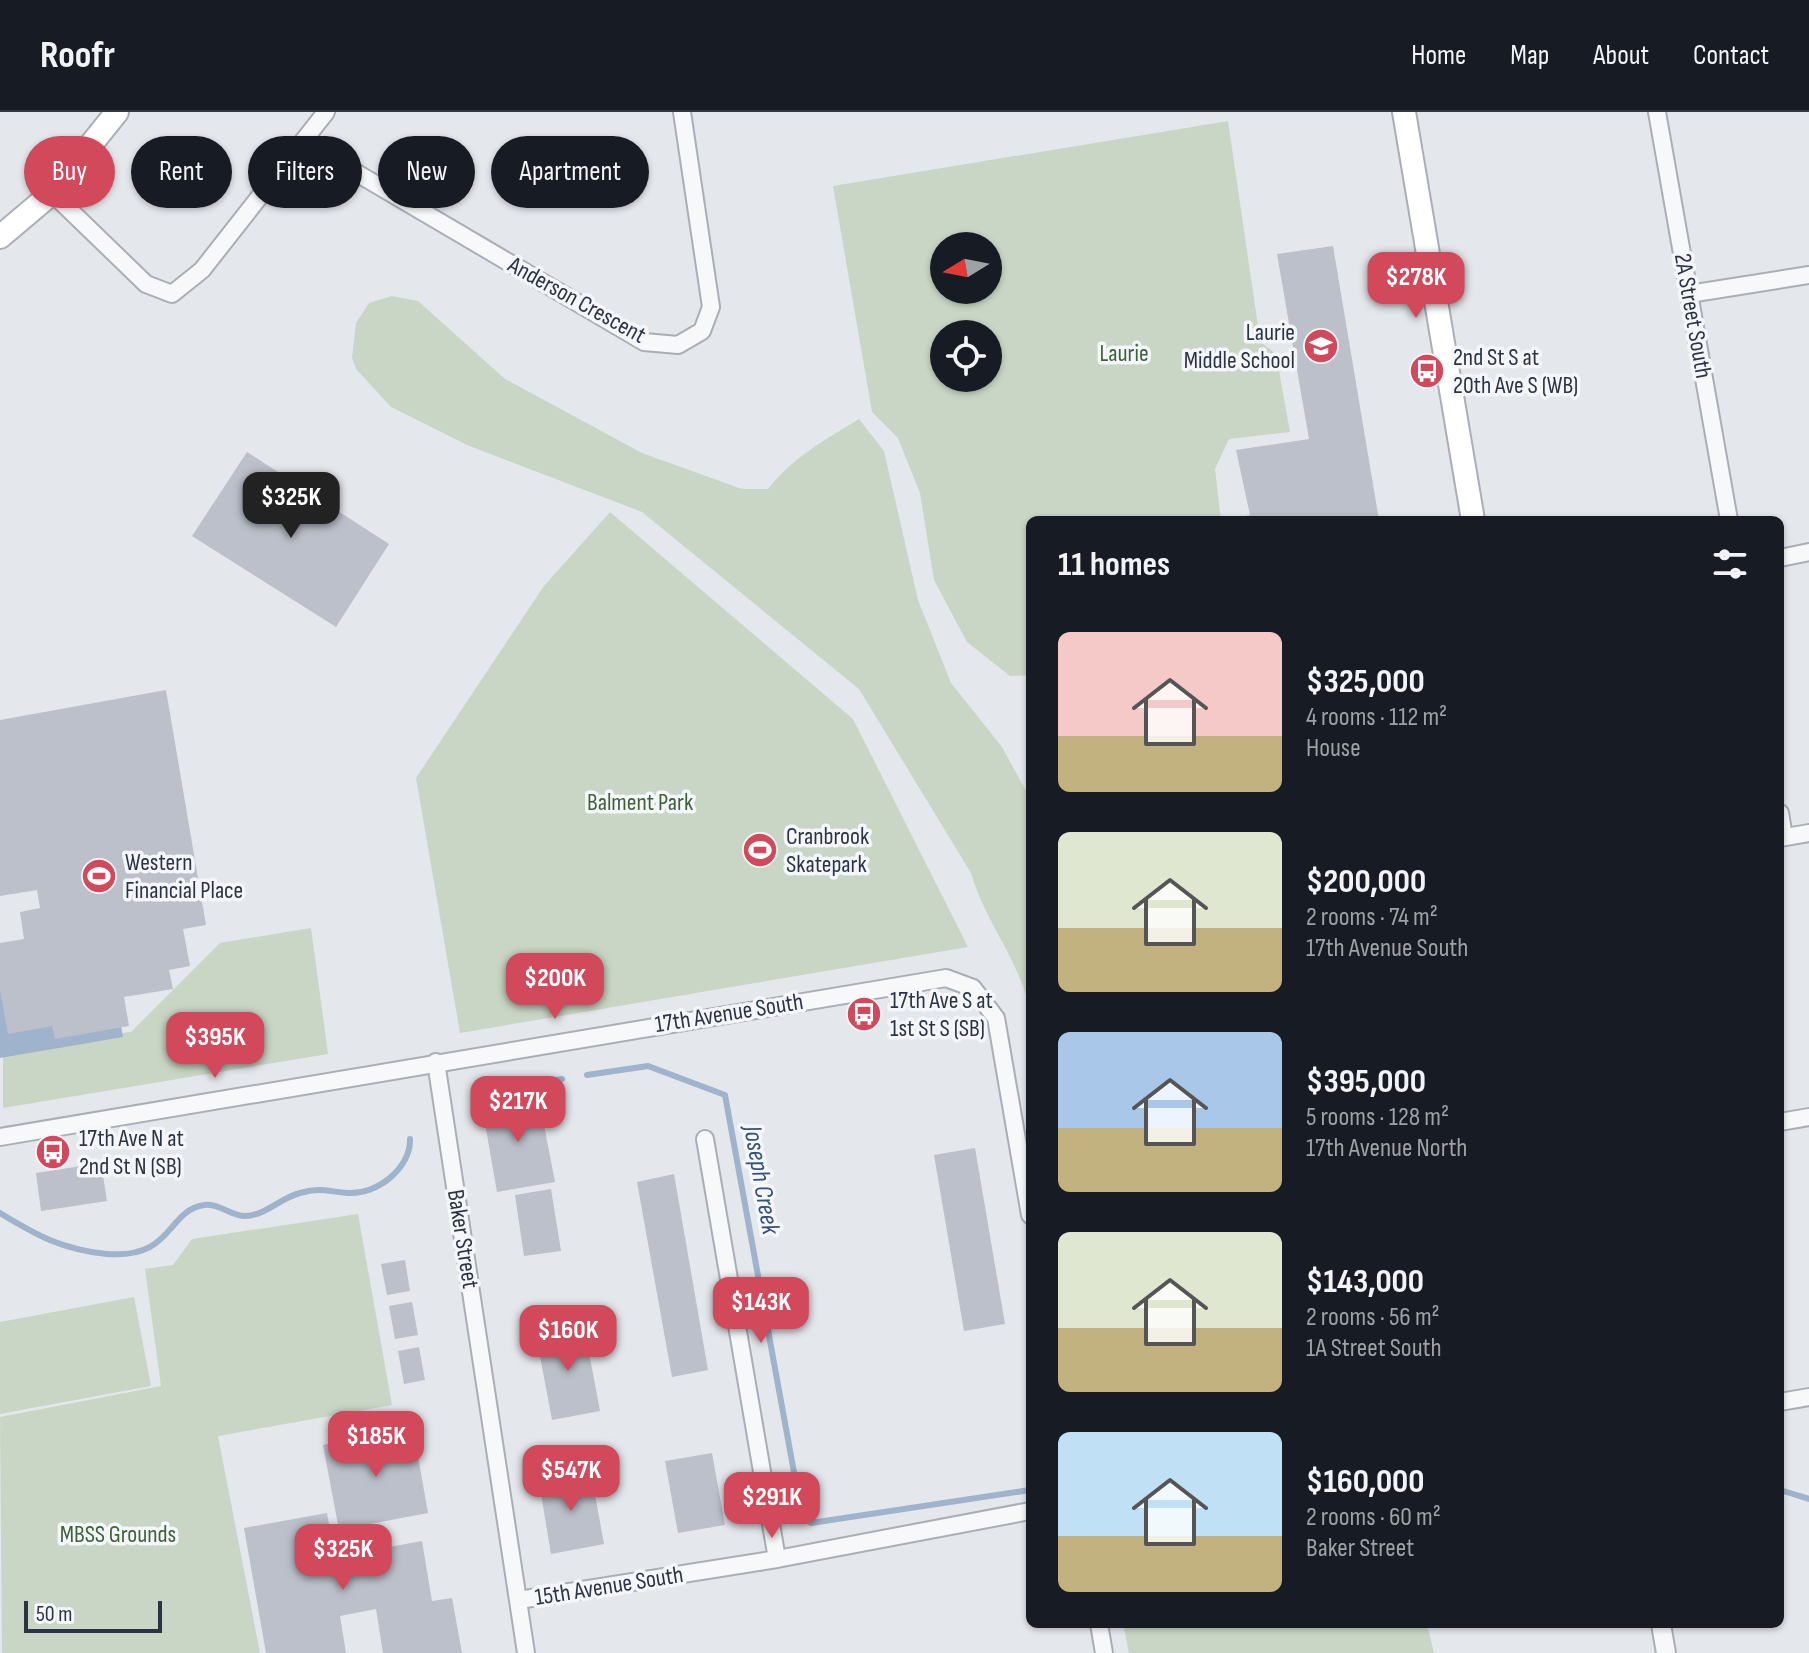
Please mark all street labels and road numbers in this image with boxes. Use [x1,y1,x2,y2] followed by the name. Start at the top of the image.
[502,250,651,350] street label: Anderson Crescent
[1668,251,1718,381] street label: 2A Street South
[653,987,805,1039] street label: 17th Avenue South
[441,1187,485,1291] street label: Baker Street
[533,1560,685,1612] street label: 15th Avenue South

